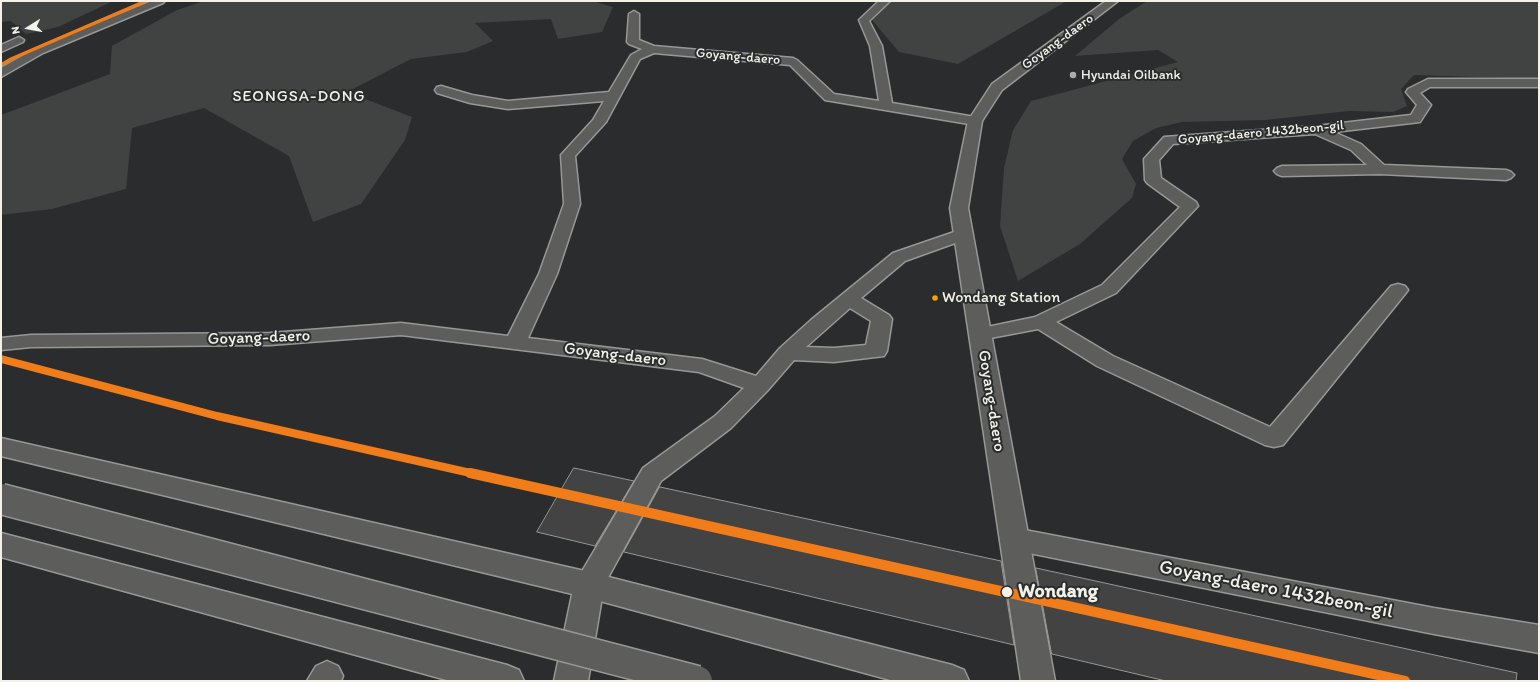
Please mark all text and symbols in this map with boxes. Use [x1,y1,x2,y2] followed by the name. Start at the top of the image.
[8,8,48,48] north arrow
[1019,10,1097,74] street label: Goyang-daero
[9,25,23,35] text: N
[695,45,781,69] street label: Goyang-daero
[1081,67,1181,83] place label: Hyundai Oilbank
[1068,70,1078,80] marker: Hyundai Oilbank
[233,87,365,107] district label: SEONGSA-DONG
[1177,117,1345,149] street label: Goyang-daero 1432beon-gil
[942,288,1060,308] place label: Wondang Station
[930,293,940,303] marker: Wondang Station
[207,326,311,350] street label: Goyang-daero
[563,339,667,371] street label: Goyang-daero
[973,349,1009,453] street label: Goyang-daero
[1157,556,1395,624] street label: Goyang-daero 1432beon-gil
[1018,580,1098,604] place label: Wondang
[1000,585,1014,599] marker: Wondang

